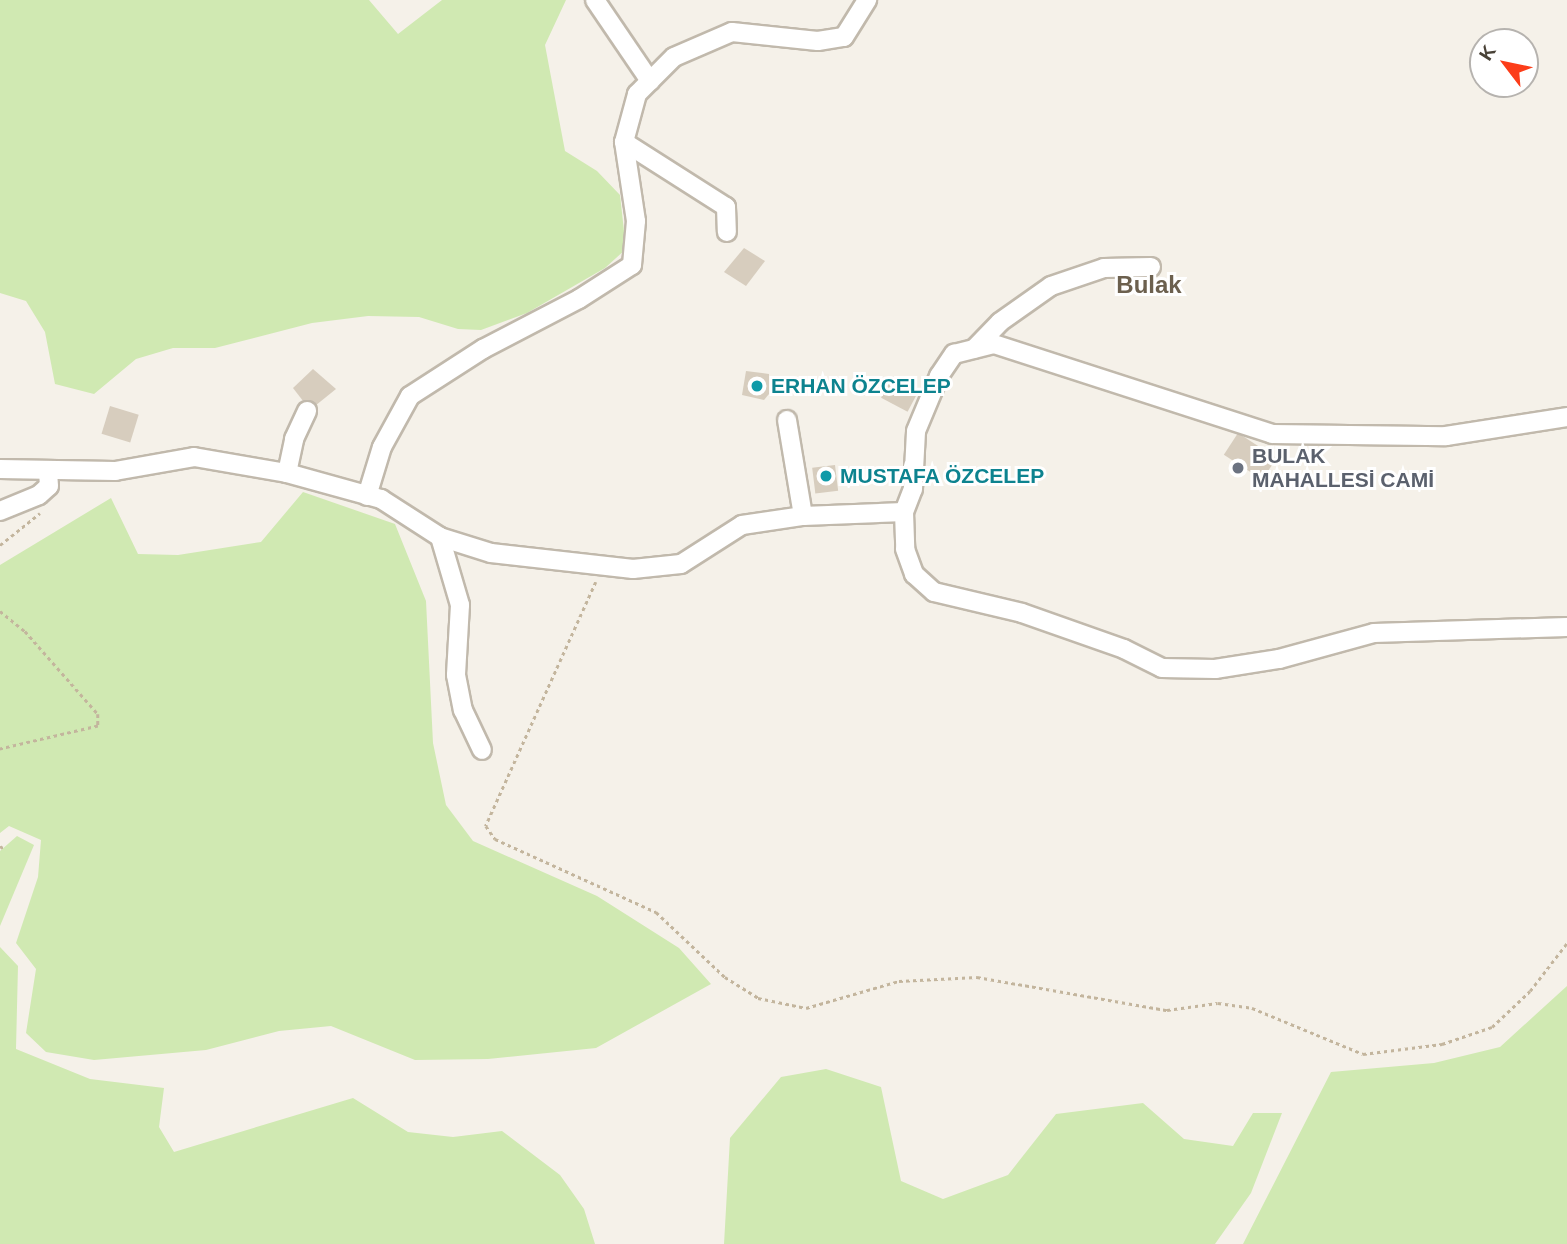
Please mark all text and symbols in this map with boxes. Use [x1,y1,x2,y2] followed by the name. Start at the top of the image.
[1469,28,1539,98] north arrow
[1475,41,1500,64] text: K
[1116,271,1182,299] district label: Bulak
[771,373,951,399] place label: ERHAN ÖZCELEP
[749,378,765,394] marker: ERHAN ÖZCELEP
[1252,443,1434,493] place label: BULAK MAHALLESİ CAMİ
[1230,460,1246,476] marker: BULAK MAHALLESİ CAMİ
[840,463,1045,489] place label: MUSTAFA ÖZCELEP
[818,468,834,484] marker: MUSTAFA ÖZCELEP

